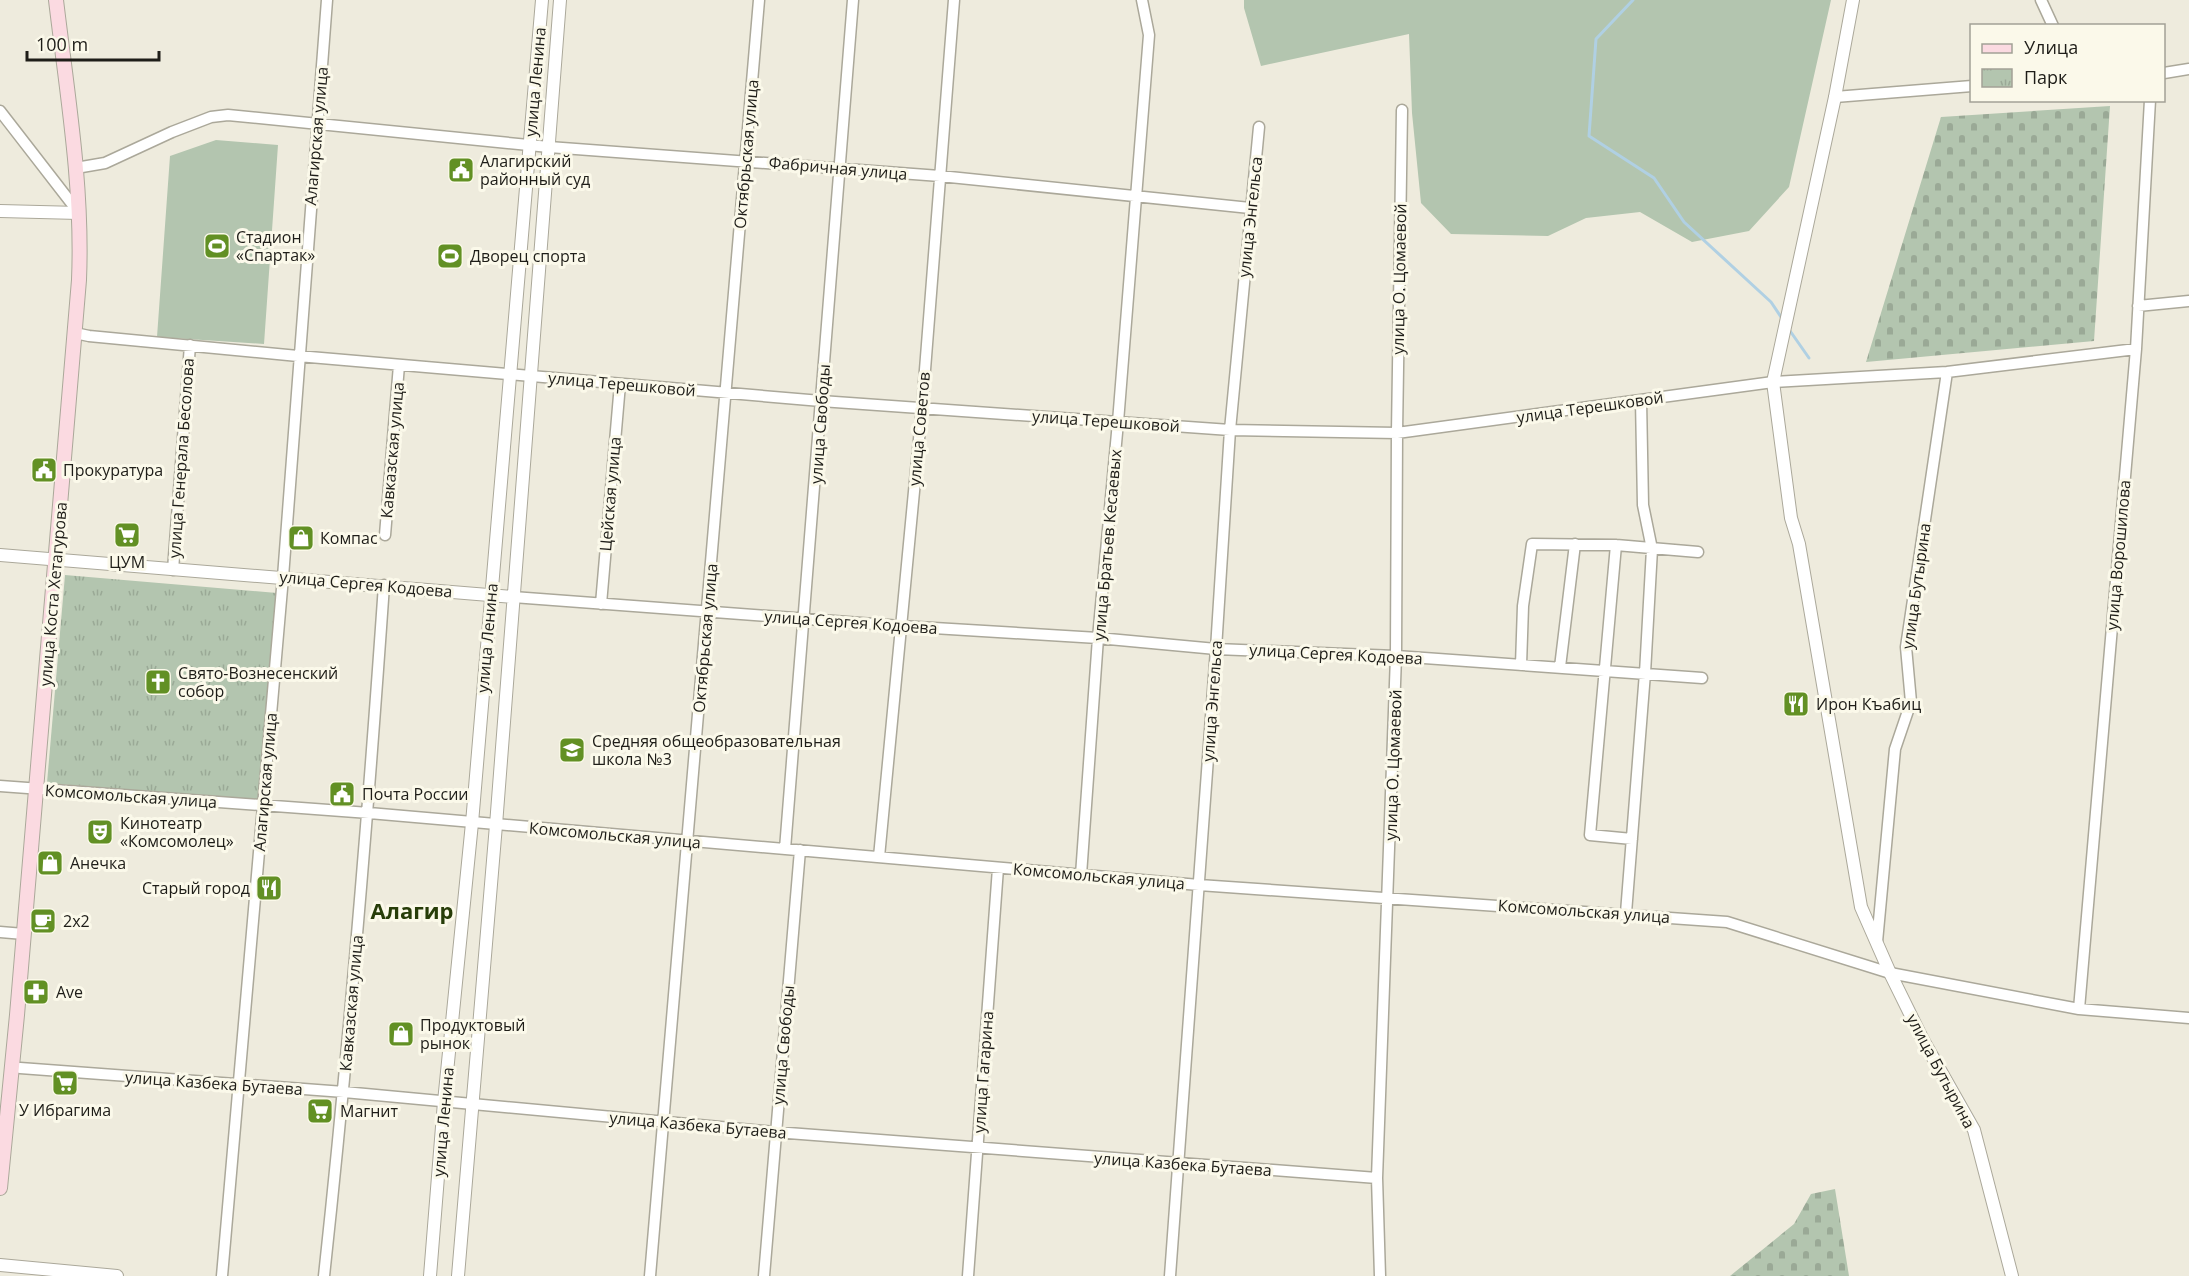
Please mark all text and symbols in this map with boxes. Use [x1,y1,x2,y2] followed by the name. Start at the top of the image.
[27,24,159,62] scale bar
[1970,24,2165,102] legend
[519,26,551,138] street label: улица Ленина
[36,32,88,56] text: 100 m
[2024,35,2078,59] text: Улица
[2024,65,2068,89] text: Парк
[299,66,333,206] street label: Алагирская улица
[729,78,763,230] street label: Октябрьская улица
[480,150,590,190] place label: Алагирский районный суд
[768,151,908,185] street label: Фабричная улица
[446,155,476,185] public building icon: Алагирский районный суд
[1233,155,1267,279] street label: улица Энгельса
[1387,203,1411,355] street label: улица О. Цомаевой
[236,226,315,266] place label: Стадион «Спартак»
[202,231,232,261] sports icon: Стадион «Спартак»
[435,241,465,271] sports icon: Дворец спорта
[470,245,586,267] place label: Дворец спорта
[163,357,199,559] street label: улица Генерала Бесолова
[805,363,835,485] street label: улица Свободы
[547,367,697,401] street label: улица Терешковой
[903,371,935,487] street label: улица Советов
[375,381,409,519] street label: Кавказская улица
[1515,386,1665,428] street label: улица Терешковой
[1031,405,1181,437] street label: улица Терешковой
[594,436,626,552] street label: Цейская улица
[1088,448,1126,642] street label: улица Братьев Кесаевых
[29,455,59,485] public building icon: Прокуратура
[63,459,163,481] place label: Прокуратура
[2100,479,2136,631] street label: улица Ворошилова
[34,501,72,687] street label: улица Коста Хетагурова
[112,520,142,550] supermarket icon: ЦУМ
[1896,522,1936,650] street label: улица Бутырина
[286,523,316,553] shop icon: Компас
[320,527,378,549] place label: Компас
[109,551,145,573] place label: ЦУМ
[688,562,722,714] street label: Октябрьская улица
[279,565,453,603] street label: улица Сергея Кодоева
[471,582,503,694] street label: улица Ленина
[764,605,938,639] street label: улица Сергея Кодоева
[1249,638,1423,670] street label: улица Сергея Кодоева
[1197,640,1227,762] street label: улица Энгельса
[178,662,338,702] place label: Свято-Вознесенский собор
[143,667,173,697] church icon: Свято-Вознесенский собор
[1379,689,1407,841] street label: улица О. Цомаевой
[1781,689,1811,719] restaurant icon: Ирон Къабиц
[1816,693,1921,715] place label: Ирон Къабиц
[248,712,282,852] street label: Алагирская улица
[592,730,841,770] place label: Средняя общеобразовательная школа №3
[557,735,587,765] school or university icon: Средняя общеобразовательная школа №3
[44,779,218,813] street label: Комсомольская улица
[327,779,357,809] public building icon: Почта России
[362,783,468,805] place label: Почта России
[120,812,234,852] place label: Кинотеатр «Комсомолец»
[85,817,115,847] theatre icon: Кинотеатр «Комсомолец»
[528,817,702,853] street label: Комсомольская улица
[35,848,65,878] shop icon: Анечка
[70,852,126,874] place label: Анечка
[1012,858,1186,894] street label: Комсомольская улица
[254,873,284,903] restaurant icon: Старый город
[142,877,250,899] place label: Старый город
[1497,894,1671,928] street label: Комсомольская улица
[371,895,453,925] district label: Алагир
[28,906,58,936] cafe icon: 2x2
[63,910,90,932] place label: 2x2
[334,934,368,1072] street label: Кавказская улица
[21,977,51,1007] pharmacy icon: Ave
[56,981,83,1003] place label: Ave
[767,984,799,1106] street label: улица Свободы
[968,1010,998,1134] street label: улица Гагарина
[1901,1010,1981,1132] street label: улица Бутырина
[420,1014,525,1054] place label: Продуктовый рынок
[386,1019,416,1049] shop icon: Продуктовый рынок
[125,1066,303,1100] street label: улица Казбека Бутаева
[427,1066,459,1178] street label: улица Ленина
[50,1068,80,1098] supermarket icon: У Ибрагима
[305,1096,335,1126] supermarket icon: Магнит
[19,1099,111,1121] place label: У Ибрагима
[340,1100,398,1122] place label: Магнит
[608,1106,788,1144] street label: улица Казбека Бутаева
[1094,1147,1272,1181] street label: улица Казбека Бутаева

